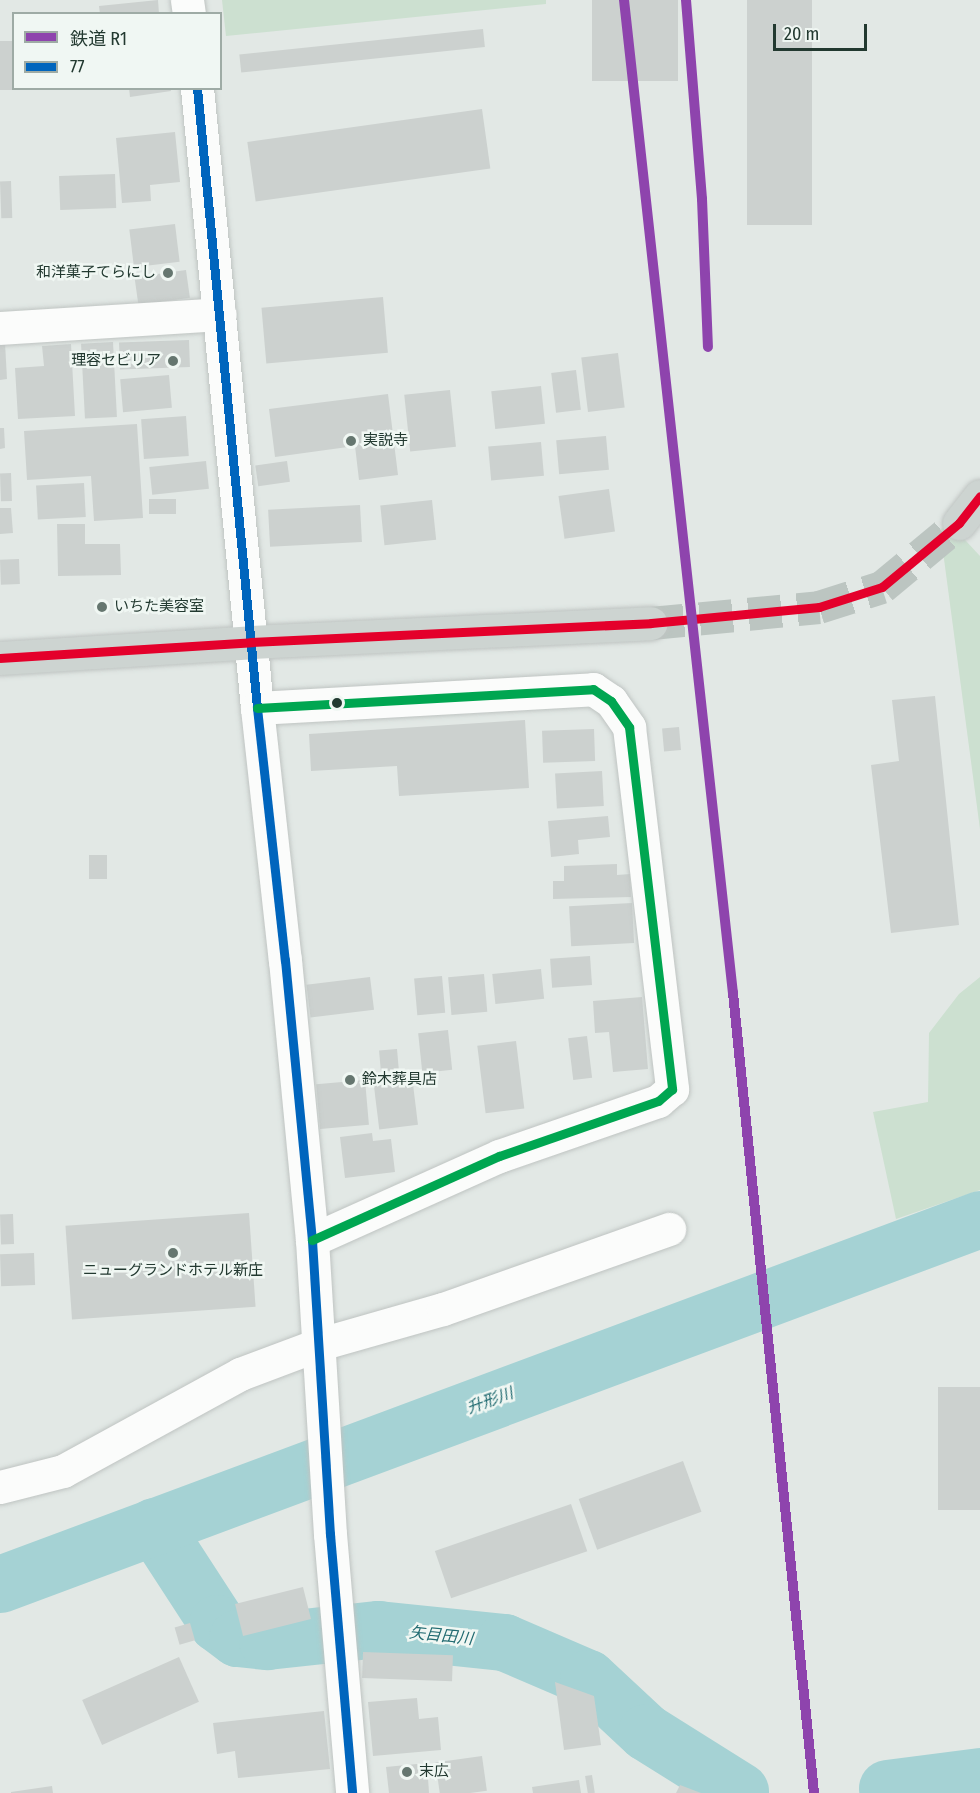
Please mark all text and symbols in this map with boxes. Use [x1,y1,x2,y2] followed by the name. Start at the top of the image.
[12,12,222,90] legend
[776,12,870,50] scale bar
[784,23,819,45] text: 20 m
[70,28,127,50] text: 鉄道 R1
[70,56,85,78] text: 77
[36,264,156,282] place label: 和洋菓子てらにし
[161,266,175,280] marker: 和洋菓子てらにし
[71,352,161,370] place label: 理容セビリア
[166,354,180,368] marker: 理容セビリア
[363,432,408,450] place label: 実説寺
[344,434,358,448] marker: 実説寺
[114,598,204,616] place label: いちた美容室
[95,600,109,614] marker: いちた美容室
[331,697,343,709] unlabelled marker
[362,1071,437,1089] place label: 鈴木葬具店
[343,1073,357,1087] marker: 鈴木葬具店
[166,1246,180,1260] marker: ニューグランドホテル新庄
[83,1262,263,1280] place label: ニューグランドホテル新庄
[464,1384,516,1418] water label: 升形川
[408,1623,474,1649] water label: 矢目田川
[419,1763,449,1781] place label: 末広
[400,1765,414,1779] marker: 末広

